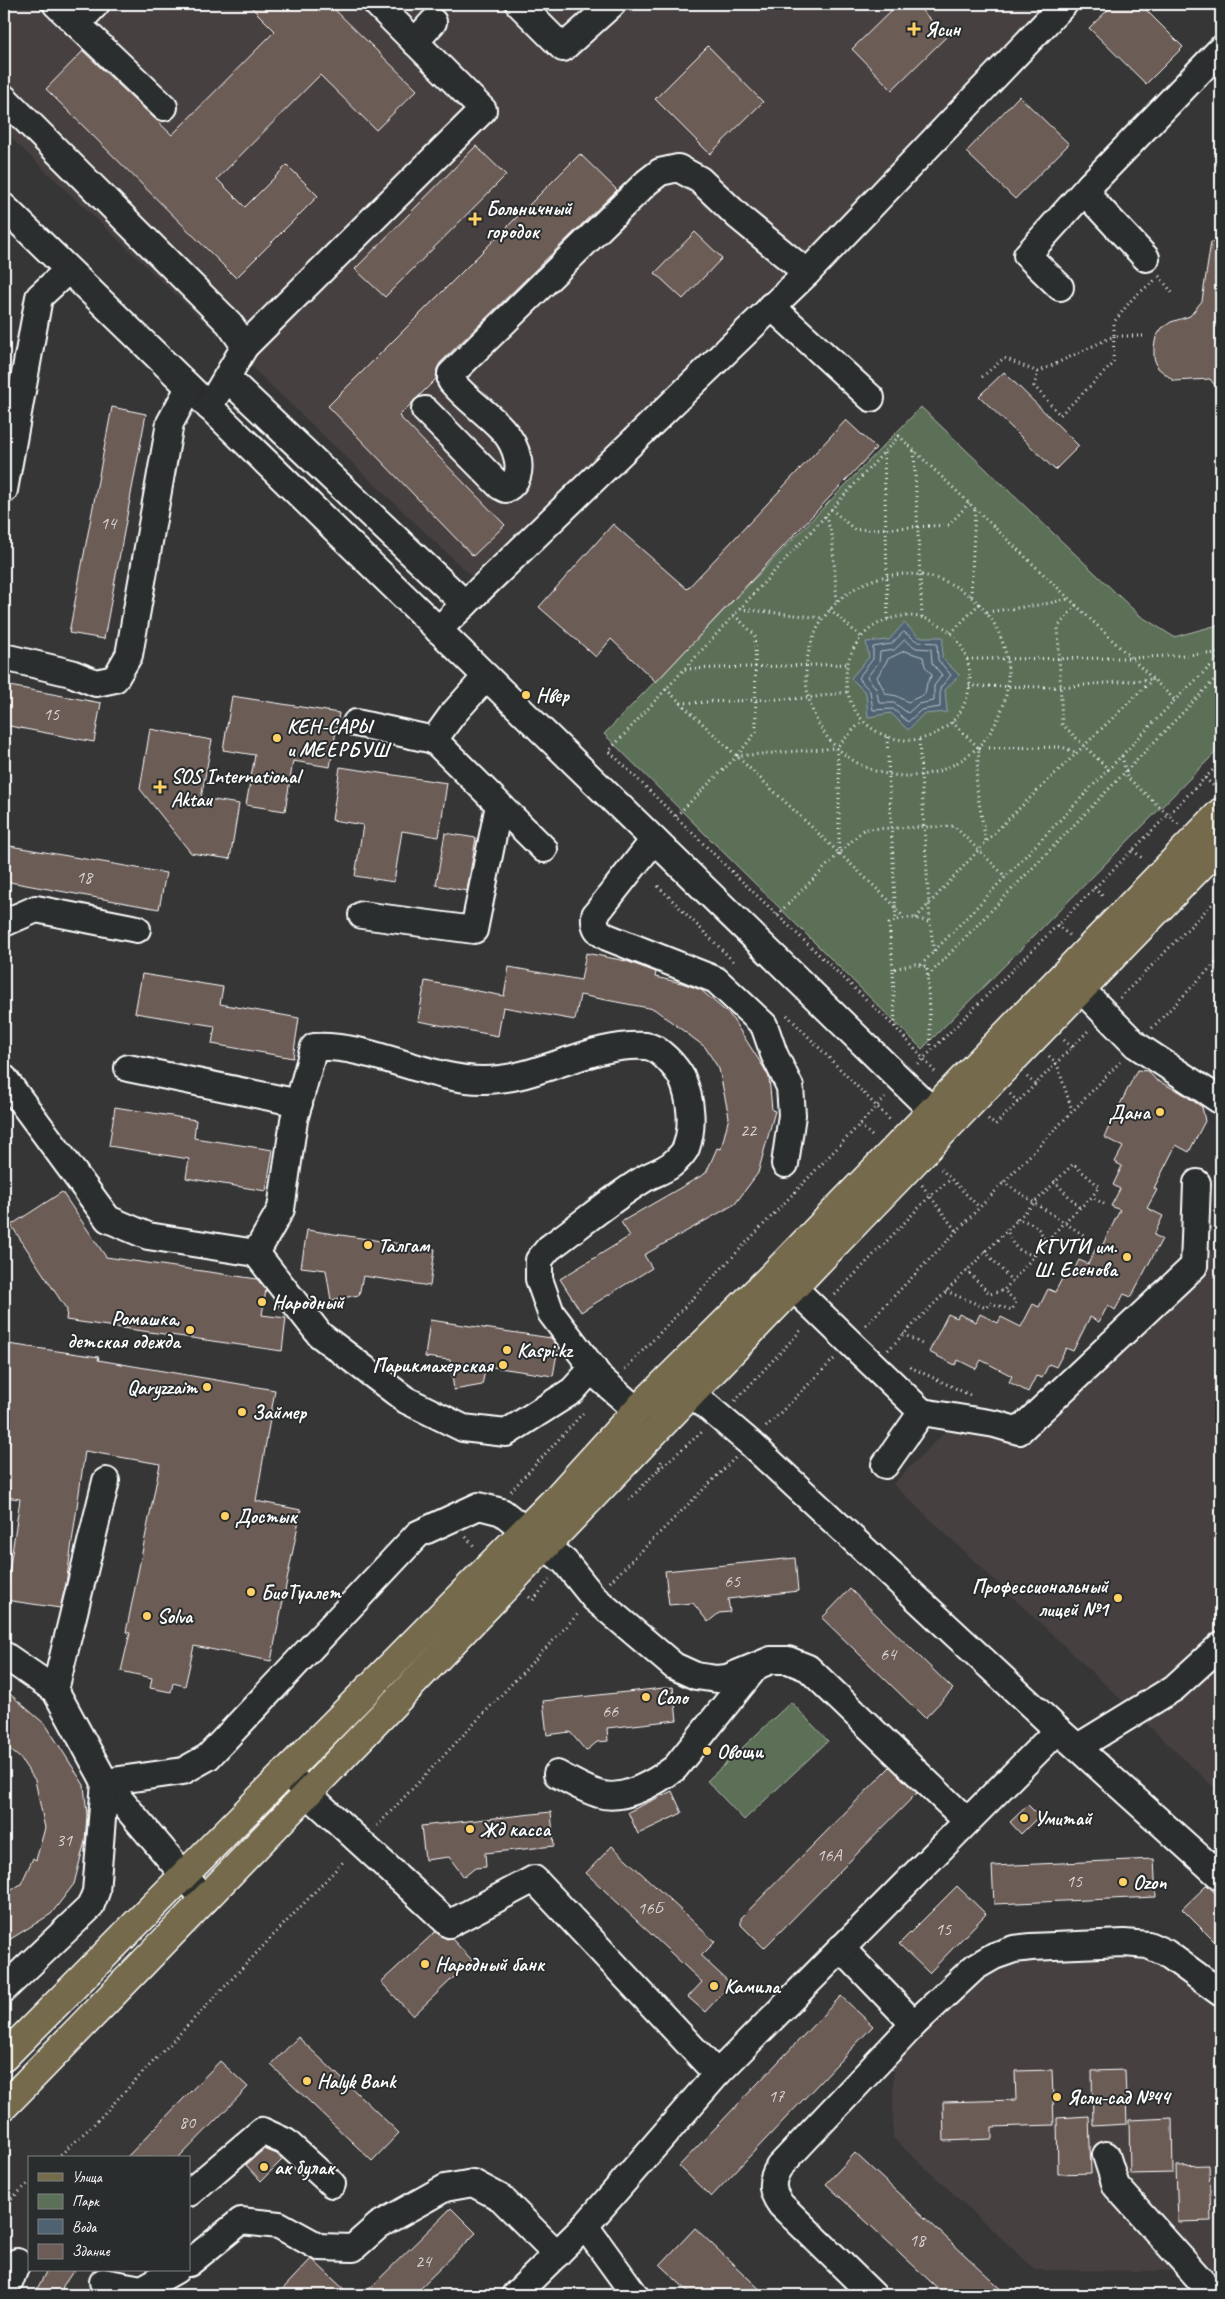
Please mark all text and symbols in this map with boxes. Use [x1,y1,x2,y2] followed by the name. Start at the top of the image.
[925,17,961,42] place label: Ясин
[907,22,921,36] marker: Ясин
[486,196,573,244] place label: Больничный городок
[468,212,482,226] marker: Больничный городок
[100,512,118,534] house number: 14
[536,683,571,708] place label: Нвер
[520,689,532,701] marker: Нвер
[43,703,60,725] house number: 15
[287,714,392,762] place label: КЕН-САРЫ и МЕЕРБУШ
[271,732,283,744] marker: КЕН-САРЫ и МЕЕРБУШ
[171,764,304,812] place label: SOS International Aktau
[153,780,167,794] marker: SOS International Aktau
[76,866,94,888] house number: 18
[1109,1100,1151,1125] place label: Дана
[1154,1106,1166,1118] marker: Дана
[740,1119,758,1141] house number: 22
[378,1233,431,1258] place label: Талгам
[1034,1234,1119,1282] place label: КГУТИ им. Ш. Есенова
[362,1239,374,1251] marker: Талгам
[1121,1251,1133,1263] marker: КГУТИ им. Ш. Есенова
[272,1290,345,1315] place label: Народный
[256,1296,268,1308] marker: Народный
[67,1306,182,1354] place label: Ромашка, детская одежда
[184,1324,196,1336] marker: Ромашка, детская одежда
[517,1338,574,1363] place label: Kaspi.kz
[501,1344,513,1356] marker: Kaspi.kz
[372,1353,494,1378] place label: Парикмахерская
[497,1359,509,1371] marker: Парикмахерская
[127,1375,199,1401] place label: Qaryzzaim
[201,1381,213,1393] marker: Qaryzzaim
[252,1400,308,1425] place label: Займер
[236,1406,248,1418] marker: Займер
[235,1504,298,1529] place label: Достык
[219,1510,231,1522] marker: Достык
[724,1570,741,1592] house number: 65
[972,1574,1110,1622] place label: Профессиональный лицей №1
[261,1580,342,1605] place label: БиоТуалет
[245,1586,257,1598] marker: БиоТуалет
[1112,1592,1124,1604] marker: Профессиональный лицей №1
[157,1604,194,1629] place label: Solva
[141,1610,153,1622] marker: Solva
[880,1643,898,1665] house number: 64
[656,1685,690,1710] place label: Соло
[640,1691,652,1703] marker: Соло
[602,1700,619,1722] house number: 66
[717,1739,764,1764] place label: Овощи
[701,1745,713,1757] marker: Овощи
[1034,1806,1093,1831] place label: Умитай
[1018,1812,1030,1824] marker: Умитай
[480,1817,551,1842] place label: Жд касса
[464,1823,476,1835] marker: Жд касса
[56,1829,73,1851] house number: 31
[816,1844,843,1866] house number: 16А
[1066,1870,1083,1892] house number: 15
[1133,1870,1167,1895] place label: Ozon
[1117,1876,1129,1888] marker: Ozon
[637,1897,666,1919] house number: 16Б
[935,1918,952,1940] house number: 15
[435,1952,546,1977] place label: Народный банк
[419,1958,431,1970] marker: Народный банк
[724,1974,782,1999] place label: Камила
[708,1980,720,1992] marker: Камила
[317,2069,397,2095] place label: Halyk Bank
[301,2075,313,2087] marker: Halyk Bank
[768,2085,785,2107] house number: 17
[1067,2085,1173,2110] place label: Ясли-сад №44
[1051,2091,1063,2103] marker: Ясли-сад №44
[179,2111,197,2133] house number: 80
[274,2155,336,2181] place label: ак булак
[28,2156,190,2272] legend
[258,2161,270,2173] marker: ак булак
[72,2168,103,2187] text: Улица
[72,2192,100,2211] text: Парк
[72,2218,97,2237] text: Вода
[909,2229,927,2251] house number: 18
[72,2242,111,2261] text: Здание
[415,2250,433,2272] house number: 24

